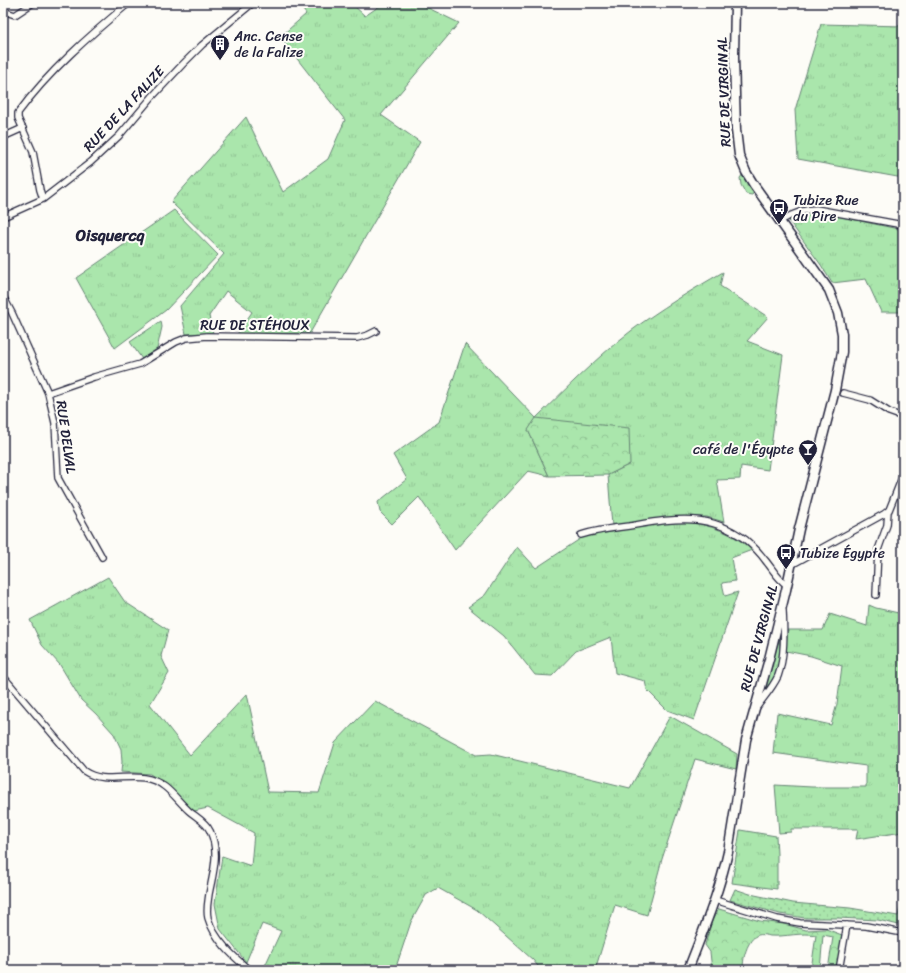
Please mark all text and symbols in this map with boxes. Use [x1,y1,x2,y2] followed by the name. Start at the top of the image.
[233,24,303,65] place label: Anc. Cense de la Falize
[209,33,231,61] building icon: Anc. Cense de la Falize
[710,36,738,147] street label: RUE DE VIRGINAL
[77,59,172,158] street label: RUE DE LA FALIZE
[793,188,859,229] place label: Tubize Rue du Pire
[768,197,790,225] bus stop icon: Tubize Rue du Pire
[75,221,145,250] district label: Oisquercq
[200,313,310,338] street label: RUE DE STÉHOUX
[48,399,84,476] street label: RUE DELVAL
[693,437,794,462] place label: café de l'Égypte
[797,438,819,466] bar icon: café de l'Égypte
[800,541,885,566] place label: Tubize Égypte
[775,542,797,570] bus stop icon: Tubize Égypte
[733,581,785,694] street label: RUE DE VIRGINAL

